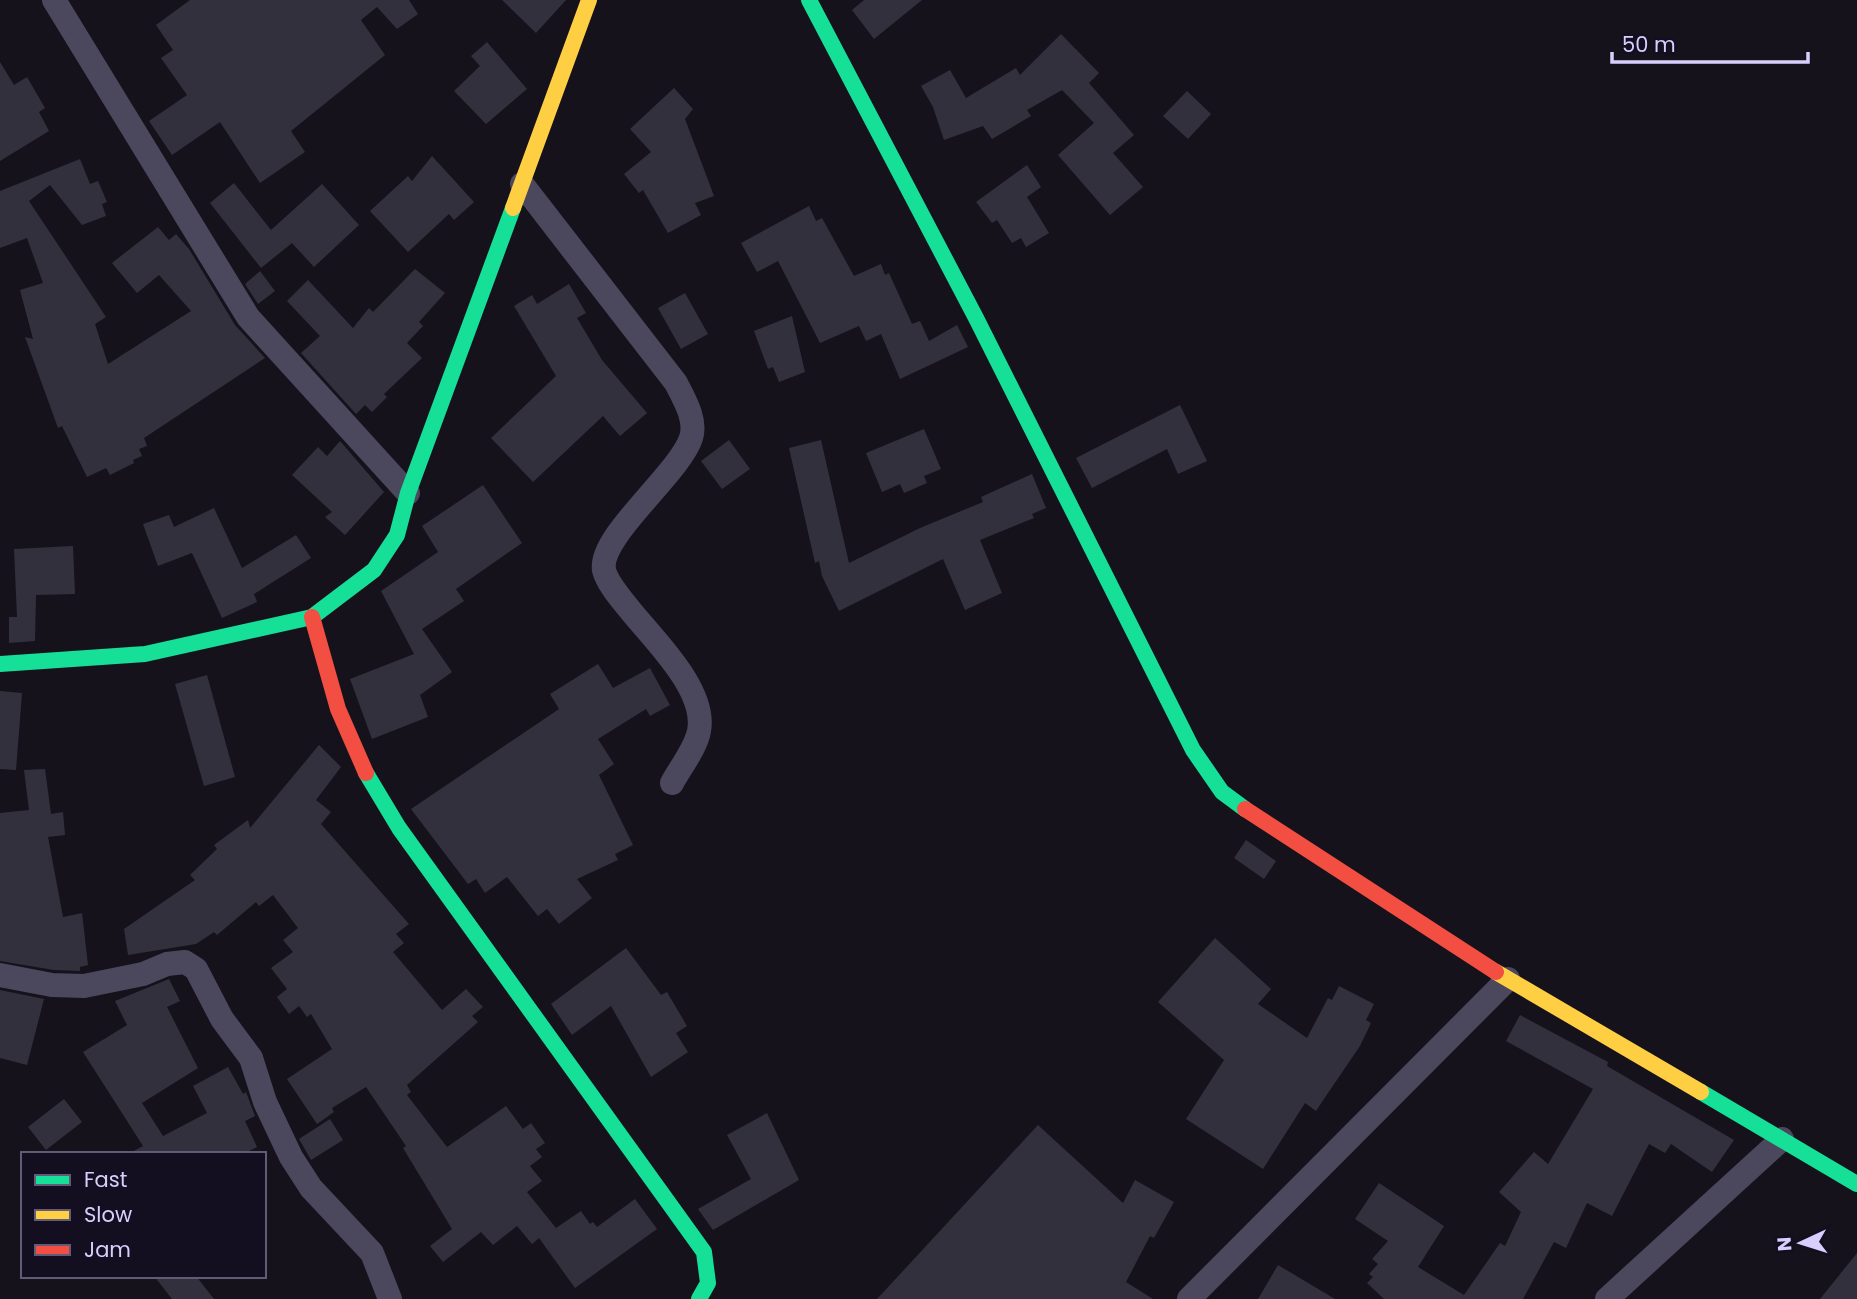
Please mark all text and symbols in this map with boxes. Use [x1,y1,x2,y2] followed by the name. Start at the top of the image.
[1612,21,1808,65] scale bar
[1622,30,1676,59] text: 50 m
[21,1152,266,1278] legend
[84,1165,127,1194] text: Fast
[84,1200,132,1229] text: Slow
[1766,1208,1836,1278] north arrow
[84,1235,131,1264] text: Jam
[1771,1236,1799,1252] text: N

